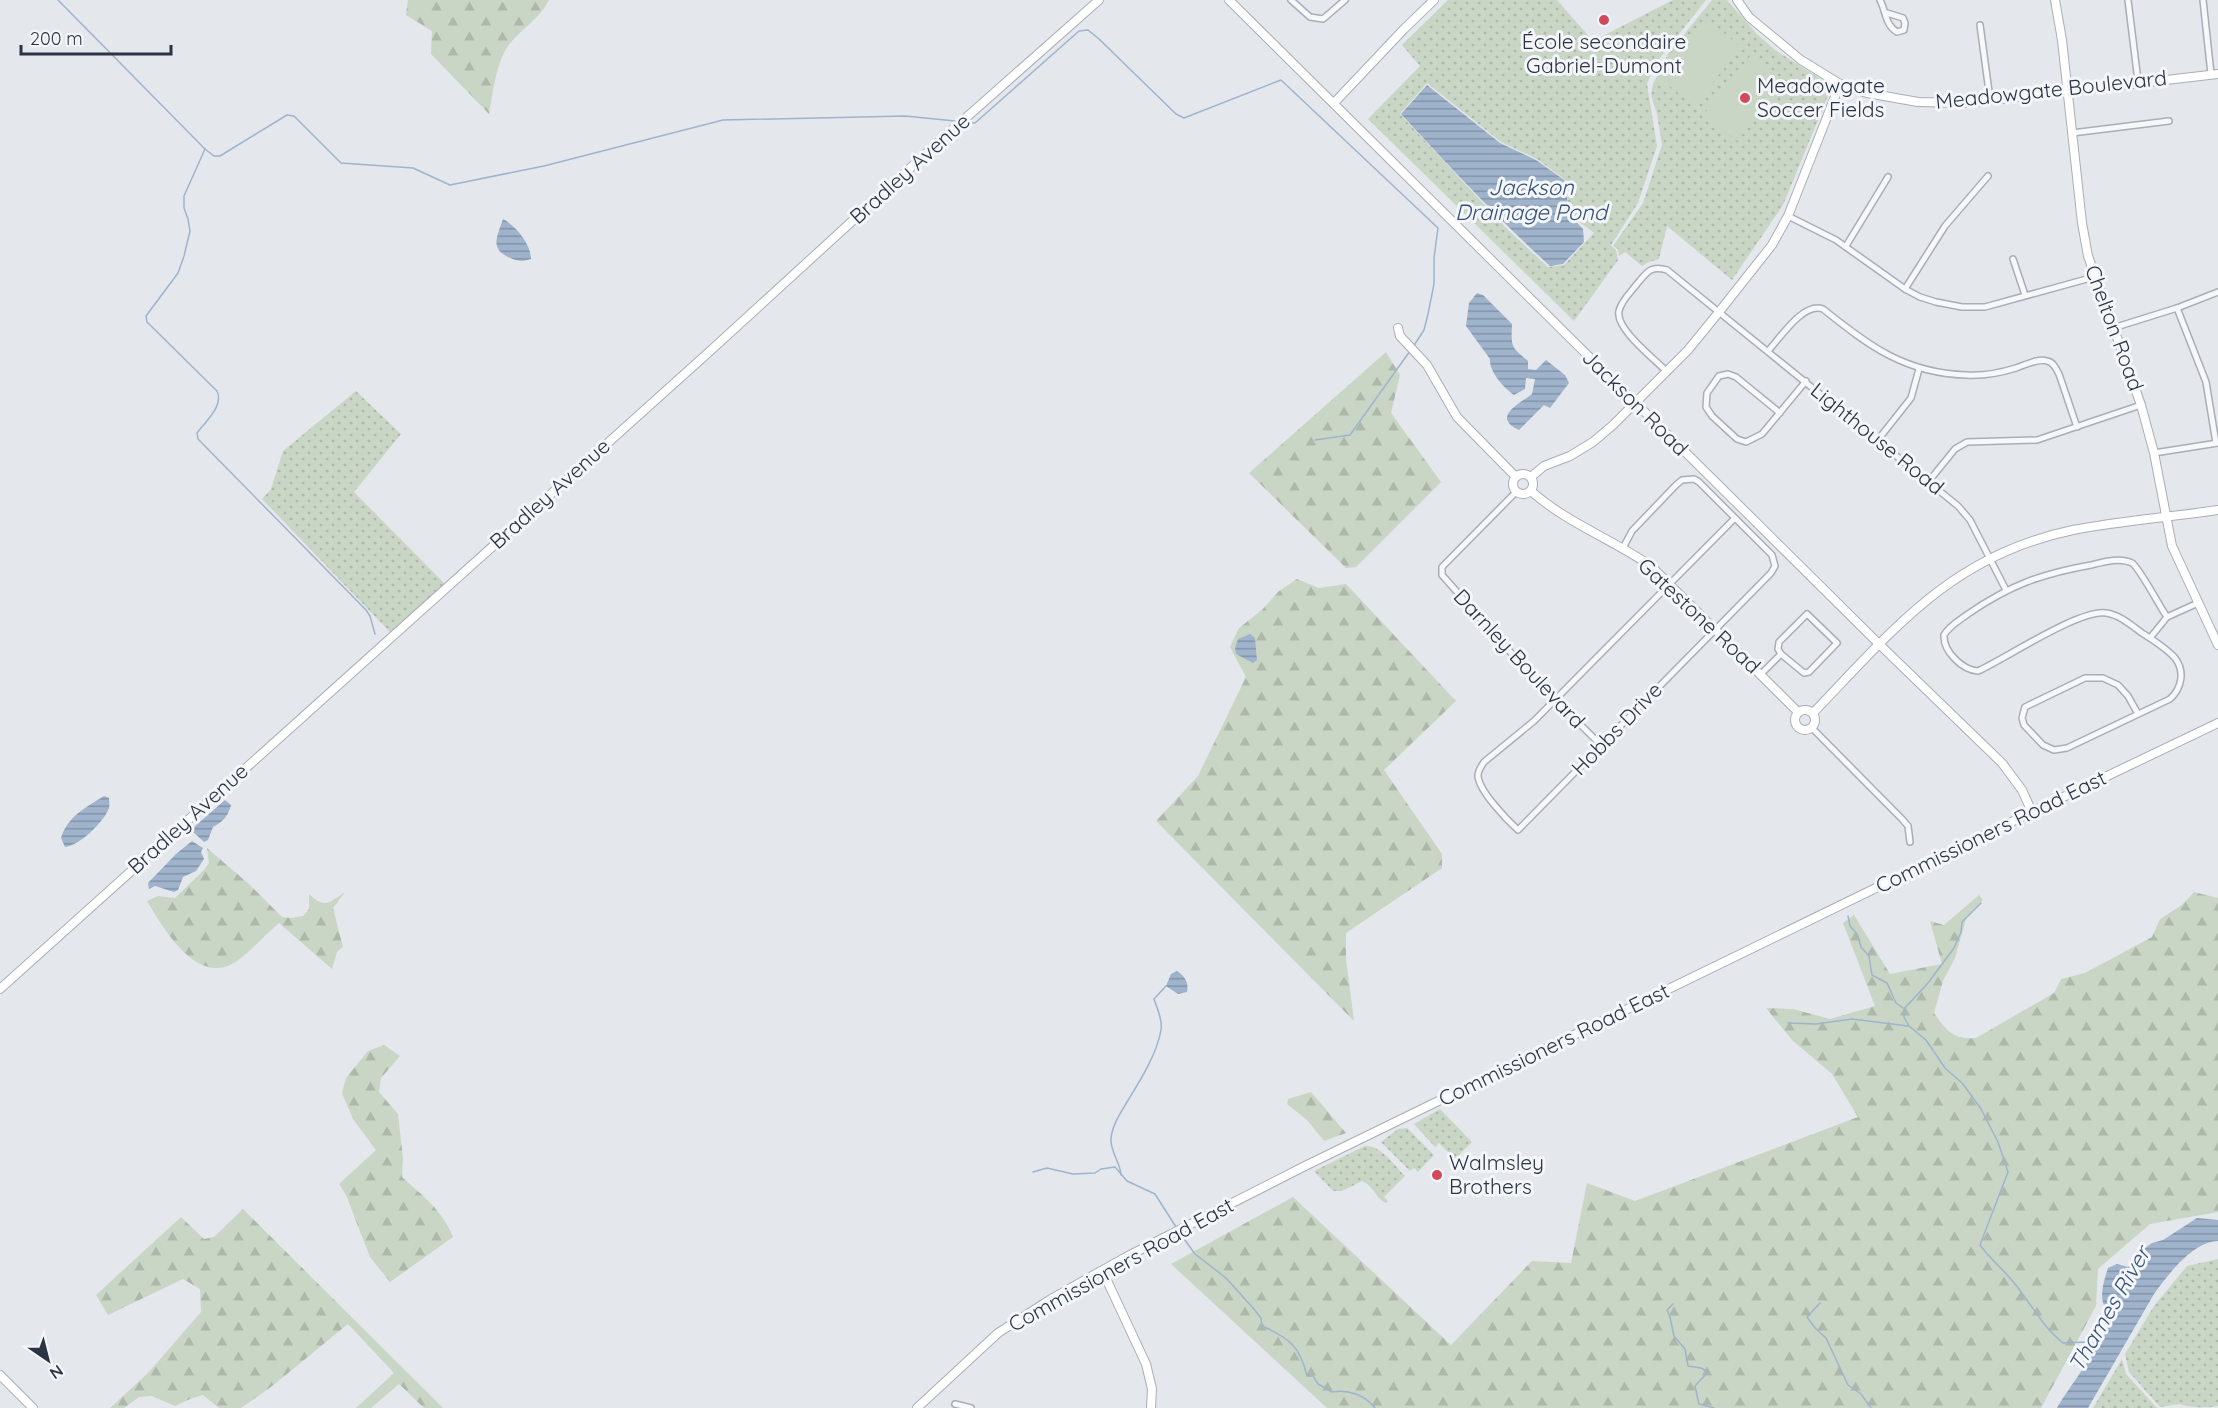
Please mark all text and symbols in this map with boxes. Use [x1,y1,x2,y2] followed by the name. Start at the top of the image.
[1597,13,1611,27] marker: École secondaire Gabriel-Dumont
[21,18,171,56] scale bar
[30,27,83,50] text: 200 m
[1522,28,1686,78] place label: École secondaire Gabriel-Dumont
[1934,64,2168,114] street label: Meadowgate Boulevard
[1757,72,1885,122] place label: Meadowgate Soccer Fields
[1738,91,1752,105] marker: Meadowgate Soccer Fields
[844,107,975,229] street label: Bradley Avenue
[1455,173,1610,226] water label: Jackson Drainage Pond
[2080,261,2150,394] street label: Chelton Road
[1577,344,1694,461] street label: Jackson Road
[1806,377,1950,500] street label: Lighthouse Road
[484,432,615,554] street label: Bradley Avenue
[1633,552,1766,679] street label: Gatestone Road
[1449,583,1591,733] street label: Darnley Boulevard
[1565,676,1667,780] street label: Hobbs Drive
[122,757,253,879] street label: Bradley Avenue
[1871,764,2110,898] street label: Commissioners Road East
[1434,977,1673,1111] street label: Commissioners Road East
[1449,1149,1544,1199] place label: Walmsley Brothers
[1430,1168,1444,1182] marker: Walmsley Brothers
[1003,1191,1238,1337] street label: Commissioners Road East
[2062,1239,2157,1377] water label: Thames River
[18,1330,78,1390] north arrow
[46,1361,67,1384] text: N

